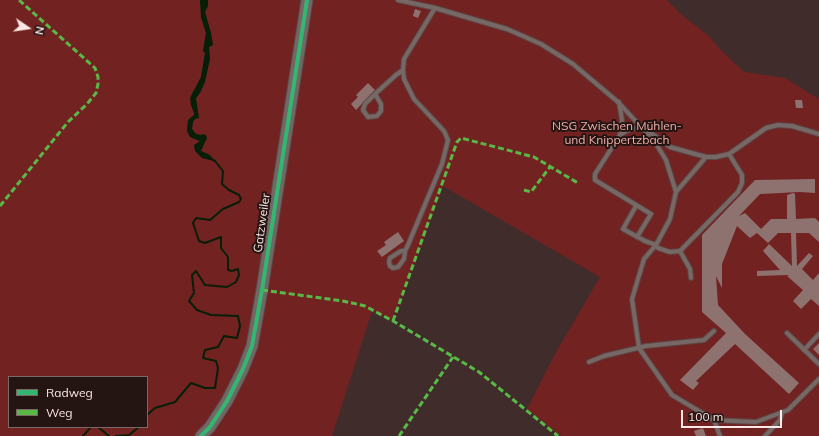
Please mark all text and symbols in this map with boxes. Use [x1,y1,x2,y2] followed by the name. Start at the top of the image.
[8,8,48,48] north arrow
[32,25,47,36] text: N
[552,119,682,147] park label: NSG Zwischen Mühlen- und Knippertzbach
[251,192,273,254] street label: Gatzweiler
[8,376,148,428] legend
[46,385,93,400] text: Radweg
[683,402,784,428] scale bar
[46,405,72,420] text: Weg
[688,409,723,424] text: 100 m

